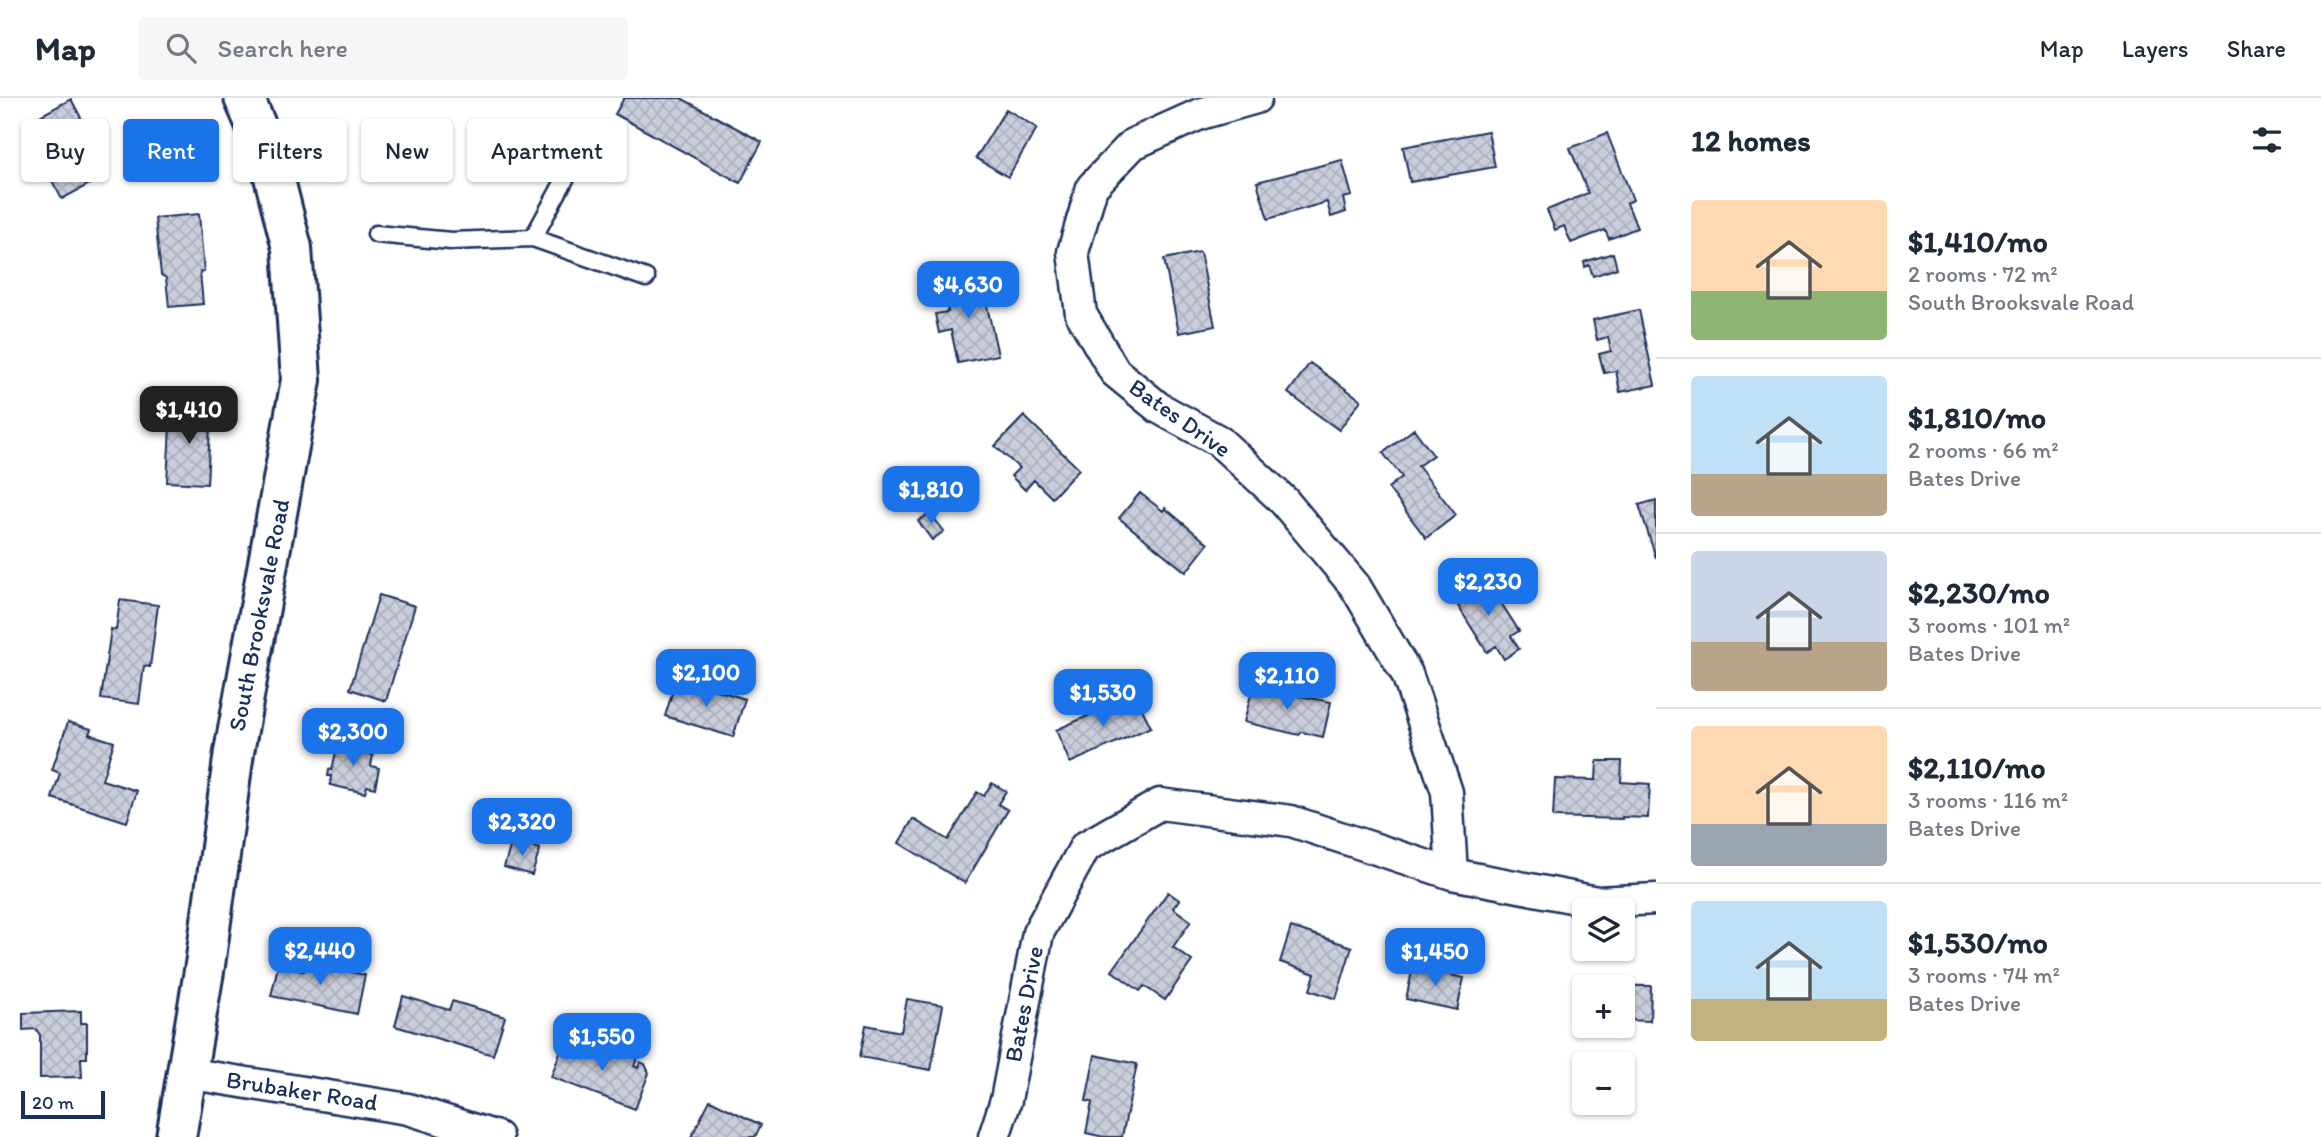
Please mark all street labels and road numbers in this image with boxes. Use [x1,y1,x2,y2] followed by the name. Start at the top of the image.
[1124,372,1237,463] street label: Bates Drive
[222,496,295,733] street label: South Brooksvale Road
[998,943,1049,1064] street label: Bates Drive
[224,1064,380,1117] street label: Brubaker Road

